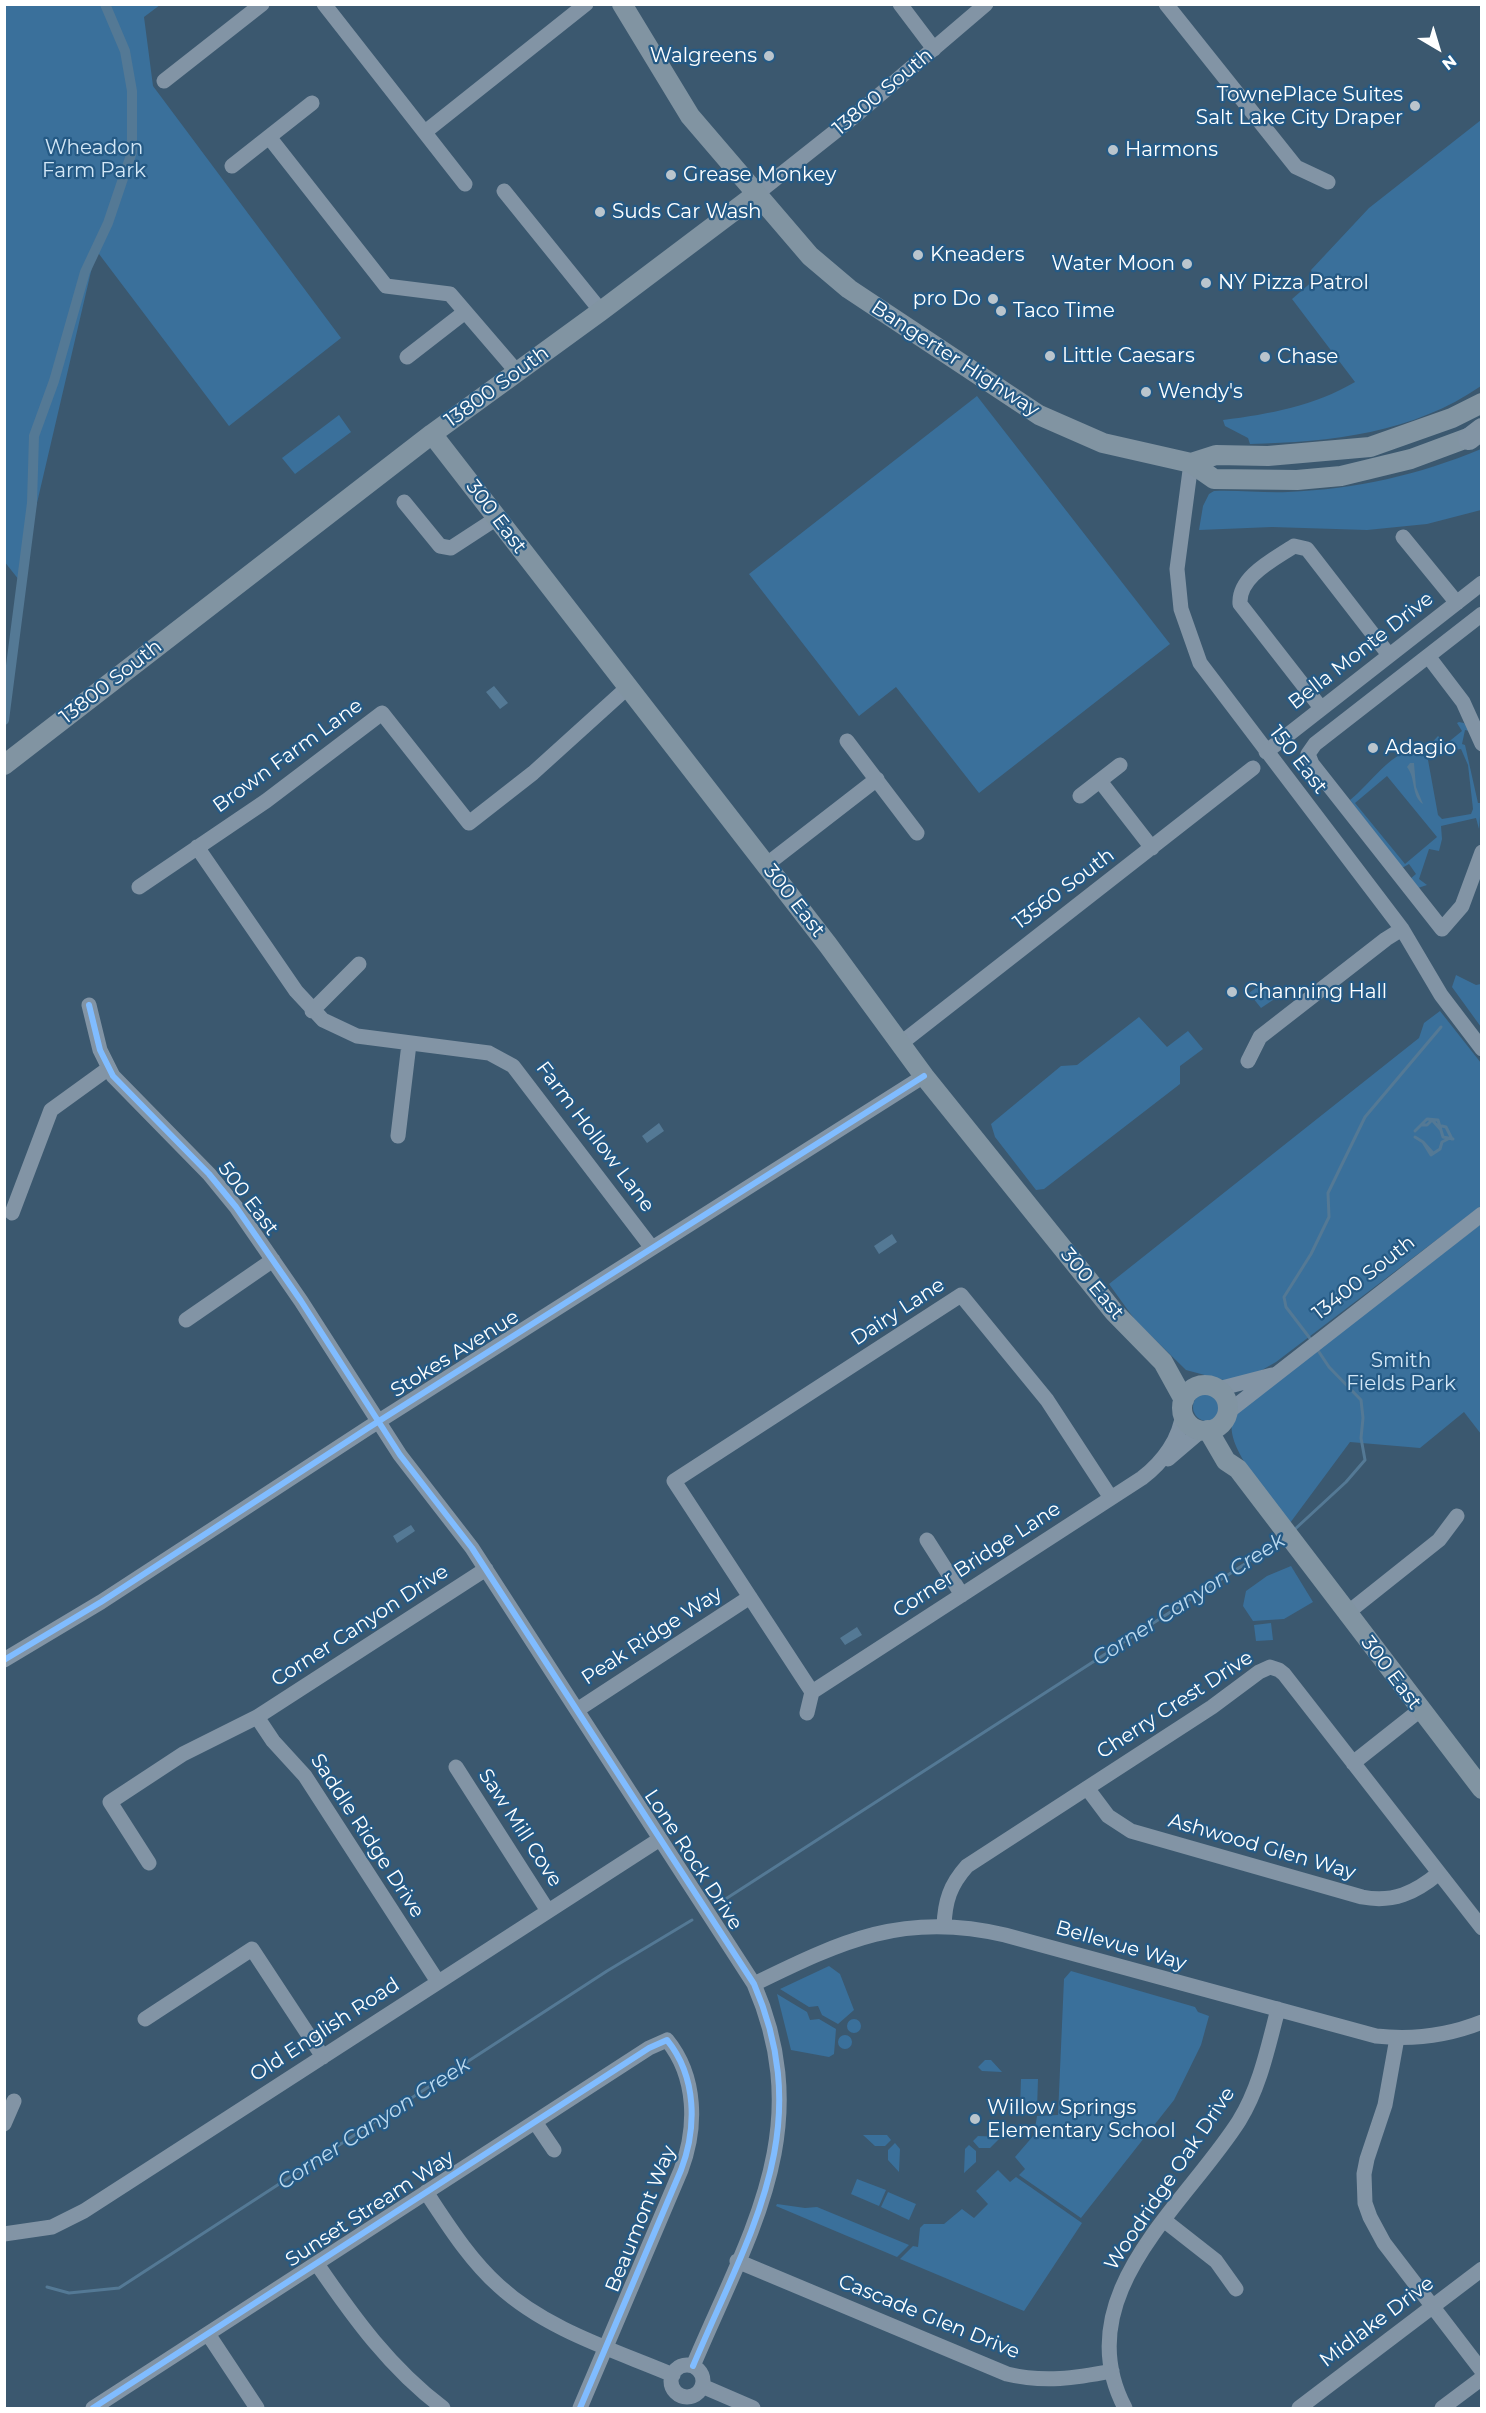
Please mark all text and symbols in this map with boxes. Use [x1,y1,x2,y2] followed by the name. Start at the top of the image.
[1408,18,1468,78] north arrow
[828,43,938,141] street label: 13800 South
[650,44,757,68] place label: Walgreens
[762,49,776,63] marker: Walgreens
[1438,51,1460,74] text: N
[1196,83,1403,130] place label: TownePlace Suites Salt Lake City Draper
[1408,99,1422,113] marker: TownePlace Suites Salt Lake City Draper
[42,136,146,183] park label: Wheadon Farm Park
[1125,138,1218,162] place label: Harmons
[1106,143,1120,157] marker: Harmons
[683,163,836,187] place label: Grease Monkey
[664,168,678,182] marker: Grease Monkey
[612,200,762,224] place label: Suds Car Wash
[593,205,607,219] marker: Suds Car Wash
[930,243,1024,267] place label: Kneaders
[911,248,925,262] marker: Kneaders
[1051,252,1175,276] place label: Water Moon
[1180,257,1194,271] marker: Water Moon
[1218,271,1369,295] place label: NY Pizza Patrol
[1199,276,1213,290] marker: NY Pizza Patrol
[913,287,981,311] place label: pro Do
[986,292,1000,306] marker: pro Do
[866,296,1044,422] street label: Bangerter Highway
[1013,299,1115,323] place label: Taco Time
[994,304,1008,318] marker: Taco Time
[440,341,554,433] street label: 13800 South
[1062,344,1195,368] place label: Little Caesars
[1277,345,1338,369] place label: Chase
[1043,349,1057,363] marker: Little Caesars
[1258,350,1272,364] marker: Chase
[1158,380,1243,404] place label: Wendy's
[1139,385,1153,399] marker: Wendy's
[461,475,531,559] street label: 300 East
[1284,587,1438,715] street label: Bella Monte Drive
[55,635,167,729] street label: 13800 South
[209,694,367,818] street label: Brown Farm Lane
[1264,721,1332,799] street label: 150 East
[1385,736,1456,760] place label: Adagio
[1366,741,1380,755] marker: Adagio
[1009,843,1119,935] street label: 13560 South
[758,860,830,942] street label: 300 East
[1244,980,1387,1004] place label: Channing Hall
[1225,985,1239,999] marker: Channing Hall
[531,1057,659,1217] street label: Farm Hollow Lane
[213,1157,283,1241] street label: 500 East
[1308,1231,1420,1325] street label: 13400 South
[1055,1243,1129,1325] street label: 300 East
[847,1273,949,1351] street label: Dairy Lane
[386,1305,524,1403] street label: Stokes Avenue
[1346,1349,1456,1396] park label: Smith Fields Park
[889,1497,1065,1623] street label: Corner Bridge Lane
[1088,1528,1290,1672] water label: Corner Canyon Creek
[267,1560,453,1692] street label: Corner Canyon Drive
[577,1582,727,1690] street label: Peak Ridge Way
[1356,1631,1426,1715] street label: 300 East
[1093,1646,1257,1764] street label: Cherry Crest Drive
[305,1749,429,1923] street label: Saddle Ridge Drive
[473,1765,567,1891] street label: Saw Mill Cove
[639,1785,747,1935] street label: Lone Rock Drive
[1166,1809,1358,1885] street label: Ashwood Glen Way
[1053,1916,1189,1976] street label: Bellevue Way
[246,1973,404,2087] street label: Old English Road
[273,2052,475,2196] water label: Corner Canyon Creek
[1100,2083,1240,2275] street label: Woodridge Oak Drive
[987,2096,1176,2143] place label: Willow Springs Elementary School
[968,2112,982,2126] marker: Willow Springs Elementary School
[601,2142,681,2296] street label: Beaumont Way
[281,2146,459,2272] street label: Sunset Stream Way
[835,2270,1023,2364] street label: Cascade Glen Drive
[1315,2271,1439,2373] street label: Midlake Drive

